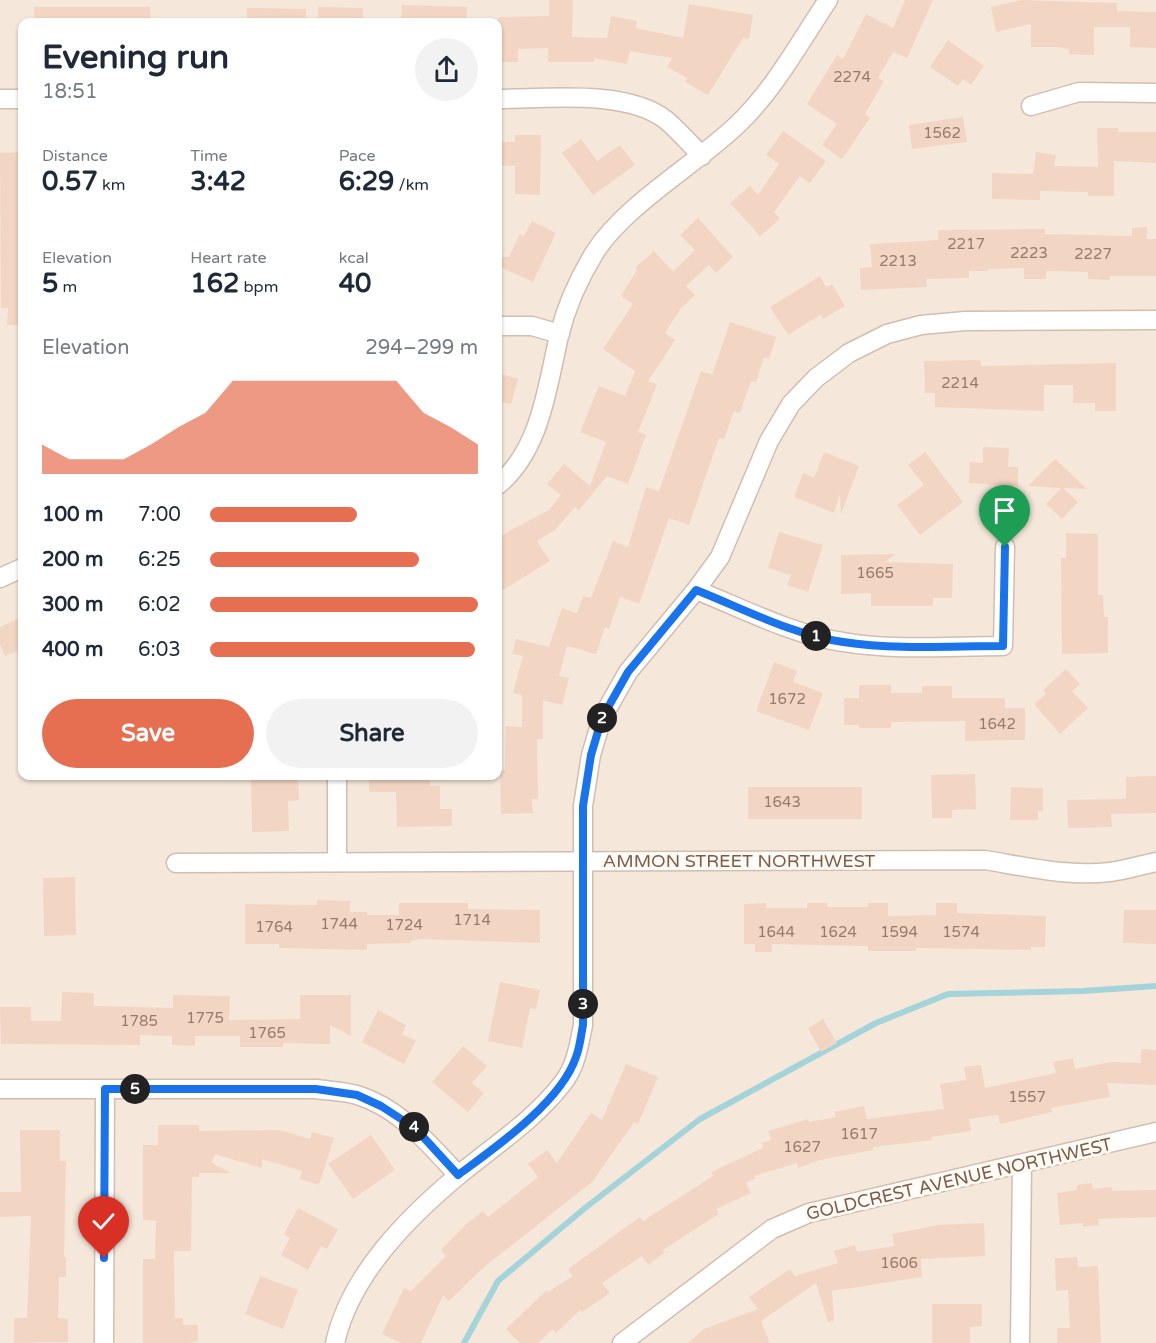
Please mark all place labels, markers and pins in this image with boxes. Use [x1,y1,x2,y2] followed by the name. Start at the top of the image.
[979,485,1030,547] pin
[801,621,831,651] pin: 1
[587,703,617,733] pin: 2
[568,989,598,1019] pin: 3
[120,1074,150,1104] pin: 5
[399,1112,429,1142] pin: 4
[78,1196,129,1258] pin

